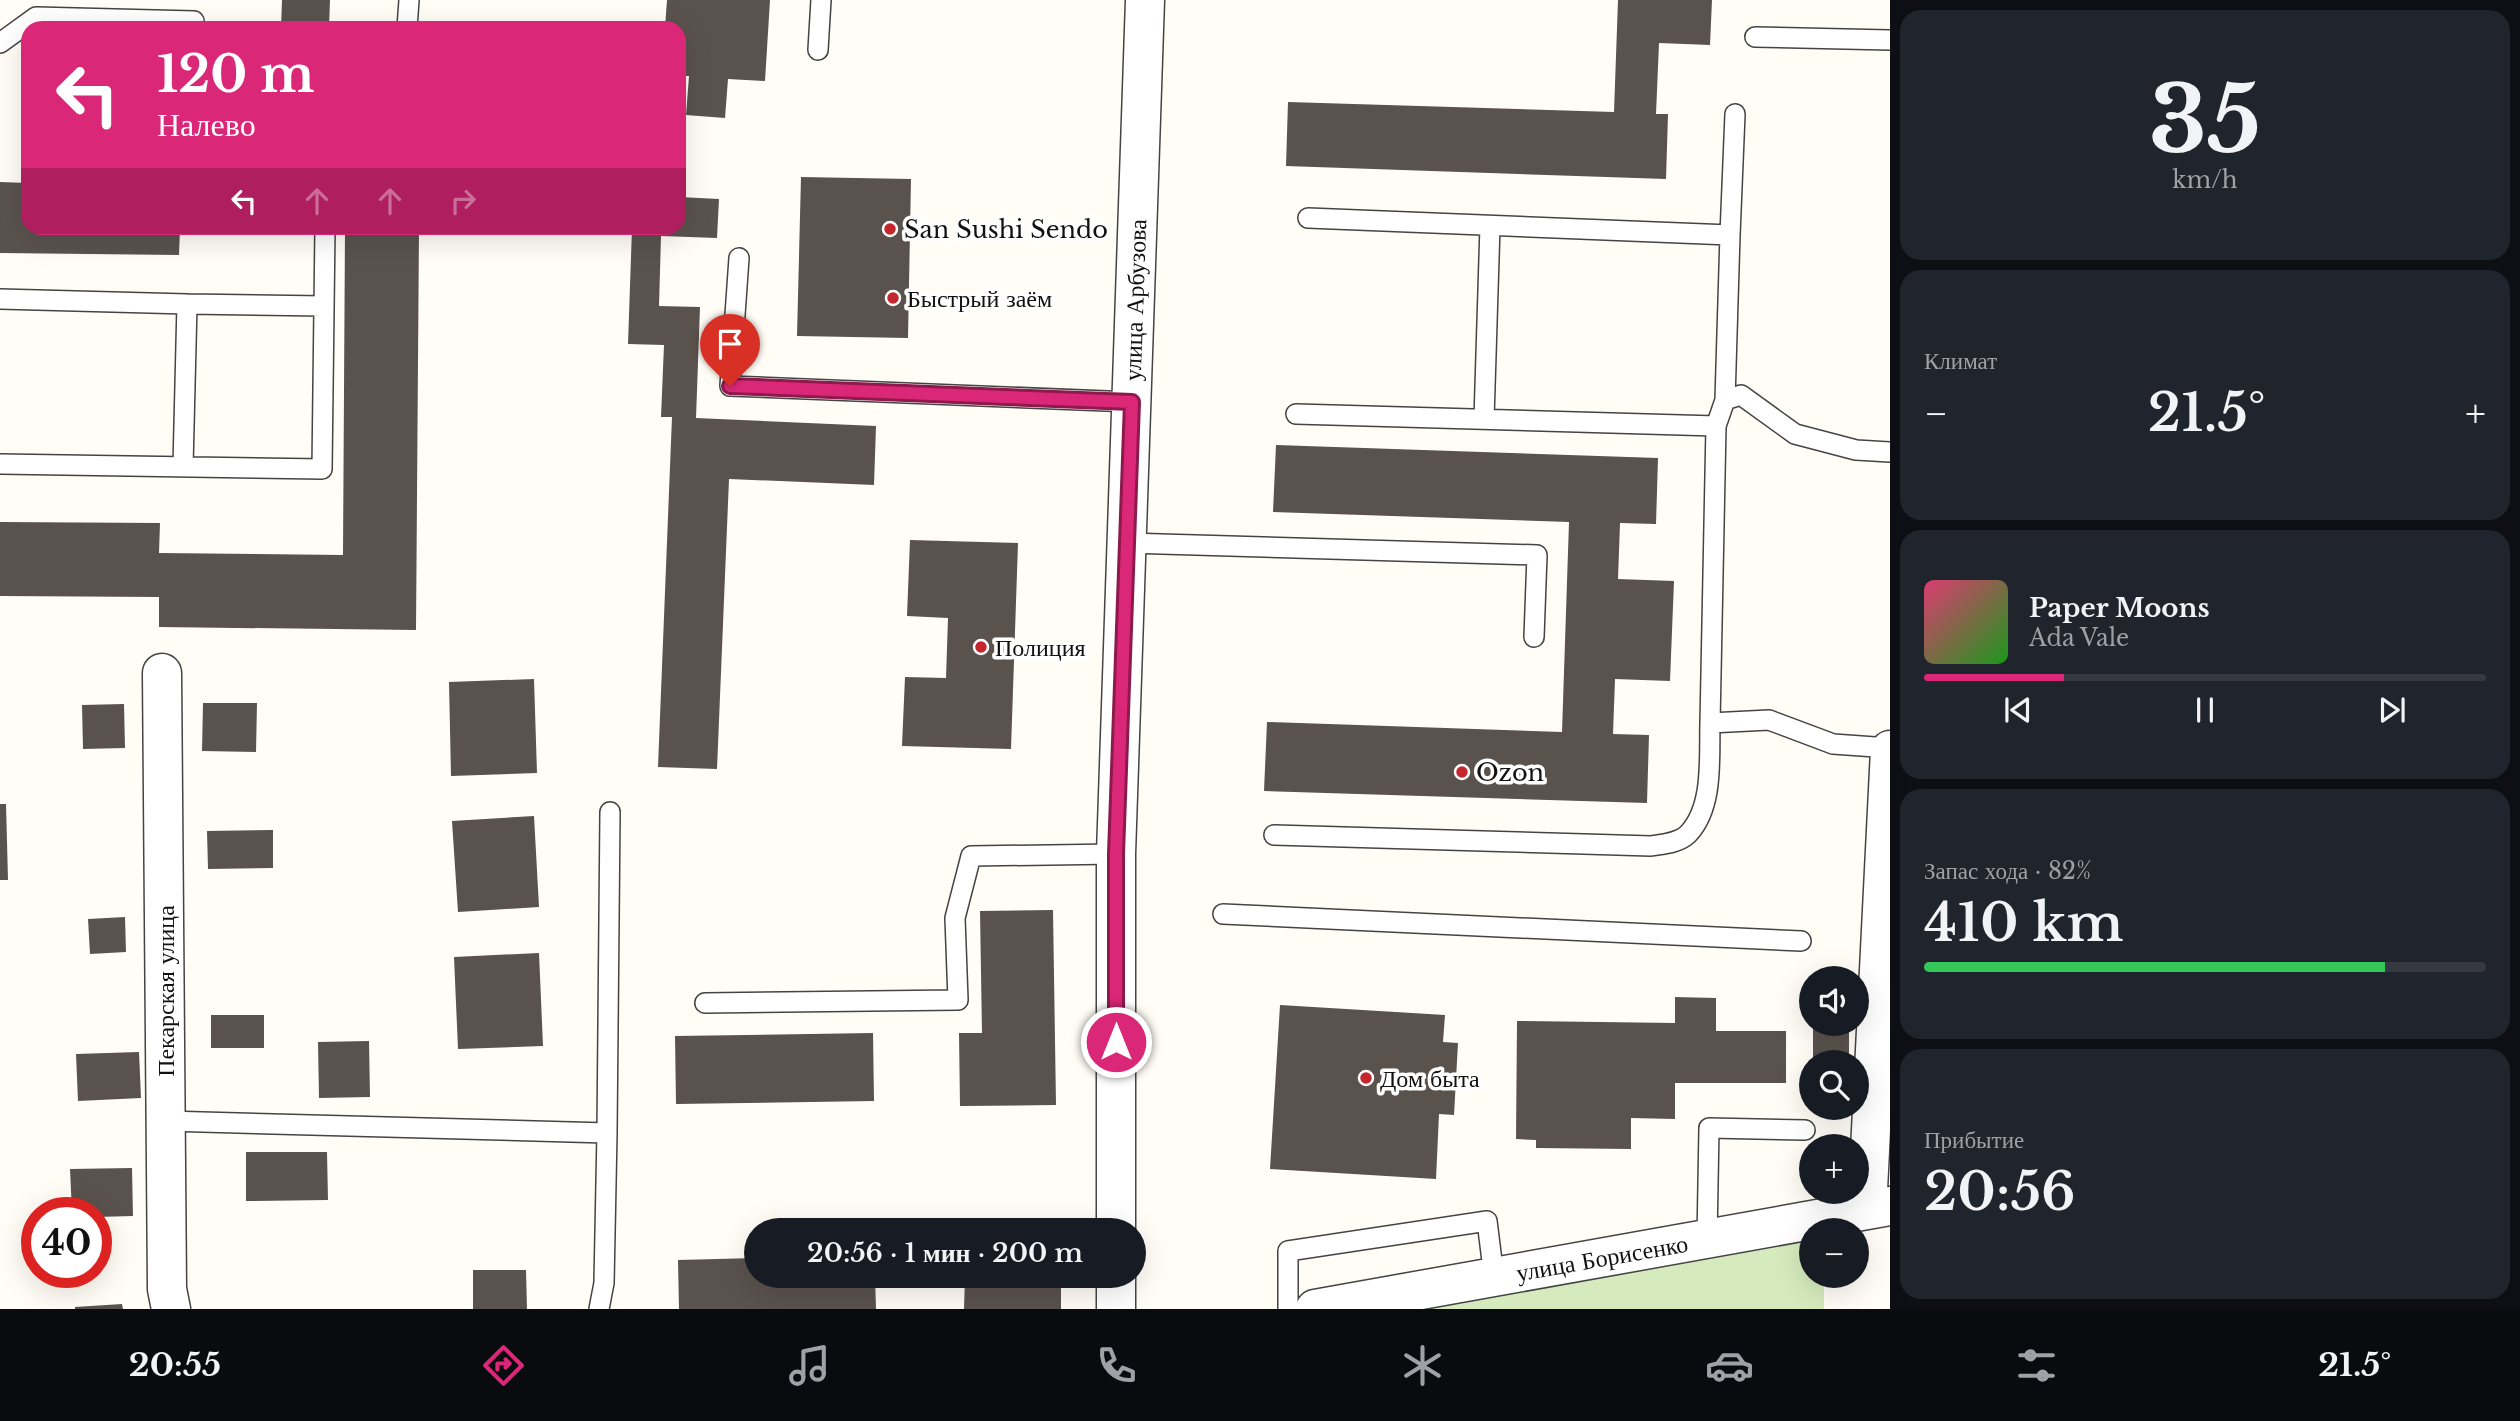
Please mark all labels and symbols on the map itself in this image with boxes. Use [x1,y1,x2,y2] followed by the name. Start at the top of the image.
[904,215,1108,244] place label: San Sushi Sendo
[1118,218,1152,381] street label: улица Арбузова
[882,221,898,237] marker: San Sushi Sendo
[907,284,1052,313] place label: Быстрый заём
[885,290,901,306] marker: Быстрый заём
[700,314,760,386] pin
[995,633,1086,662] place label: Полиция
[973,639,989,655] marker: Полиция
[1476,758,1544,787] place label: Ozon
[1454,764,1470,780] marker: Ozon
[151,905,180,1077] street label: Пекарская улица
[1079,1005,1153,1079] position arrow
[1380,1064,1480,1093] place label: Дом быта
[1358,1070,1374,1086] marker: Дом быта
[21,1197,112,1288] speed limit sign: 40
[1514,1229,1690,1287] street label: улица Борисенко

